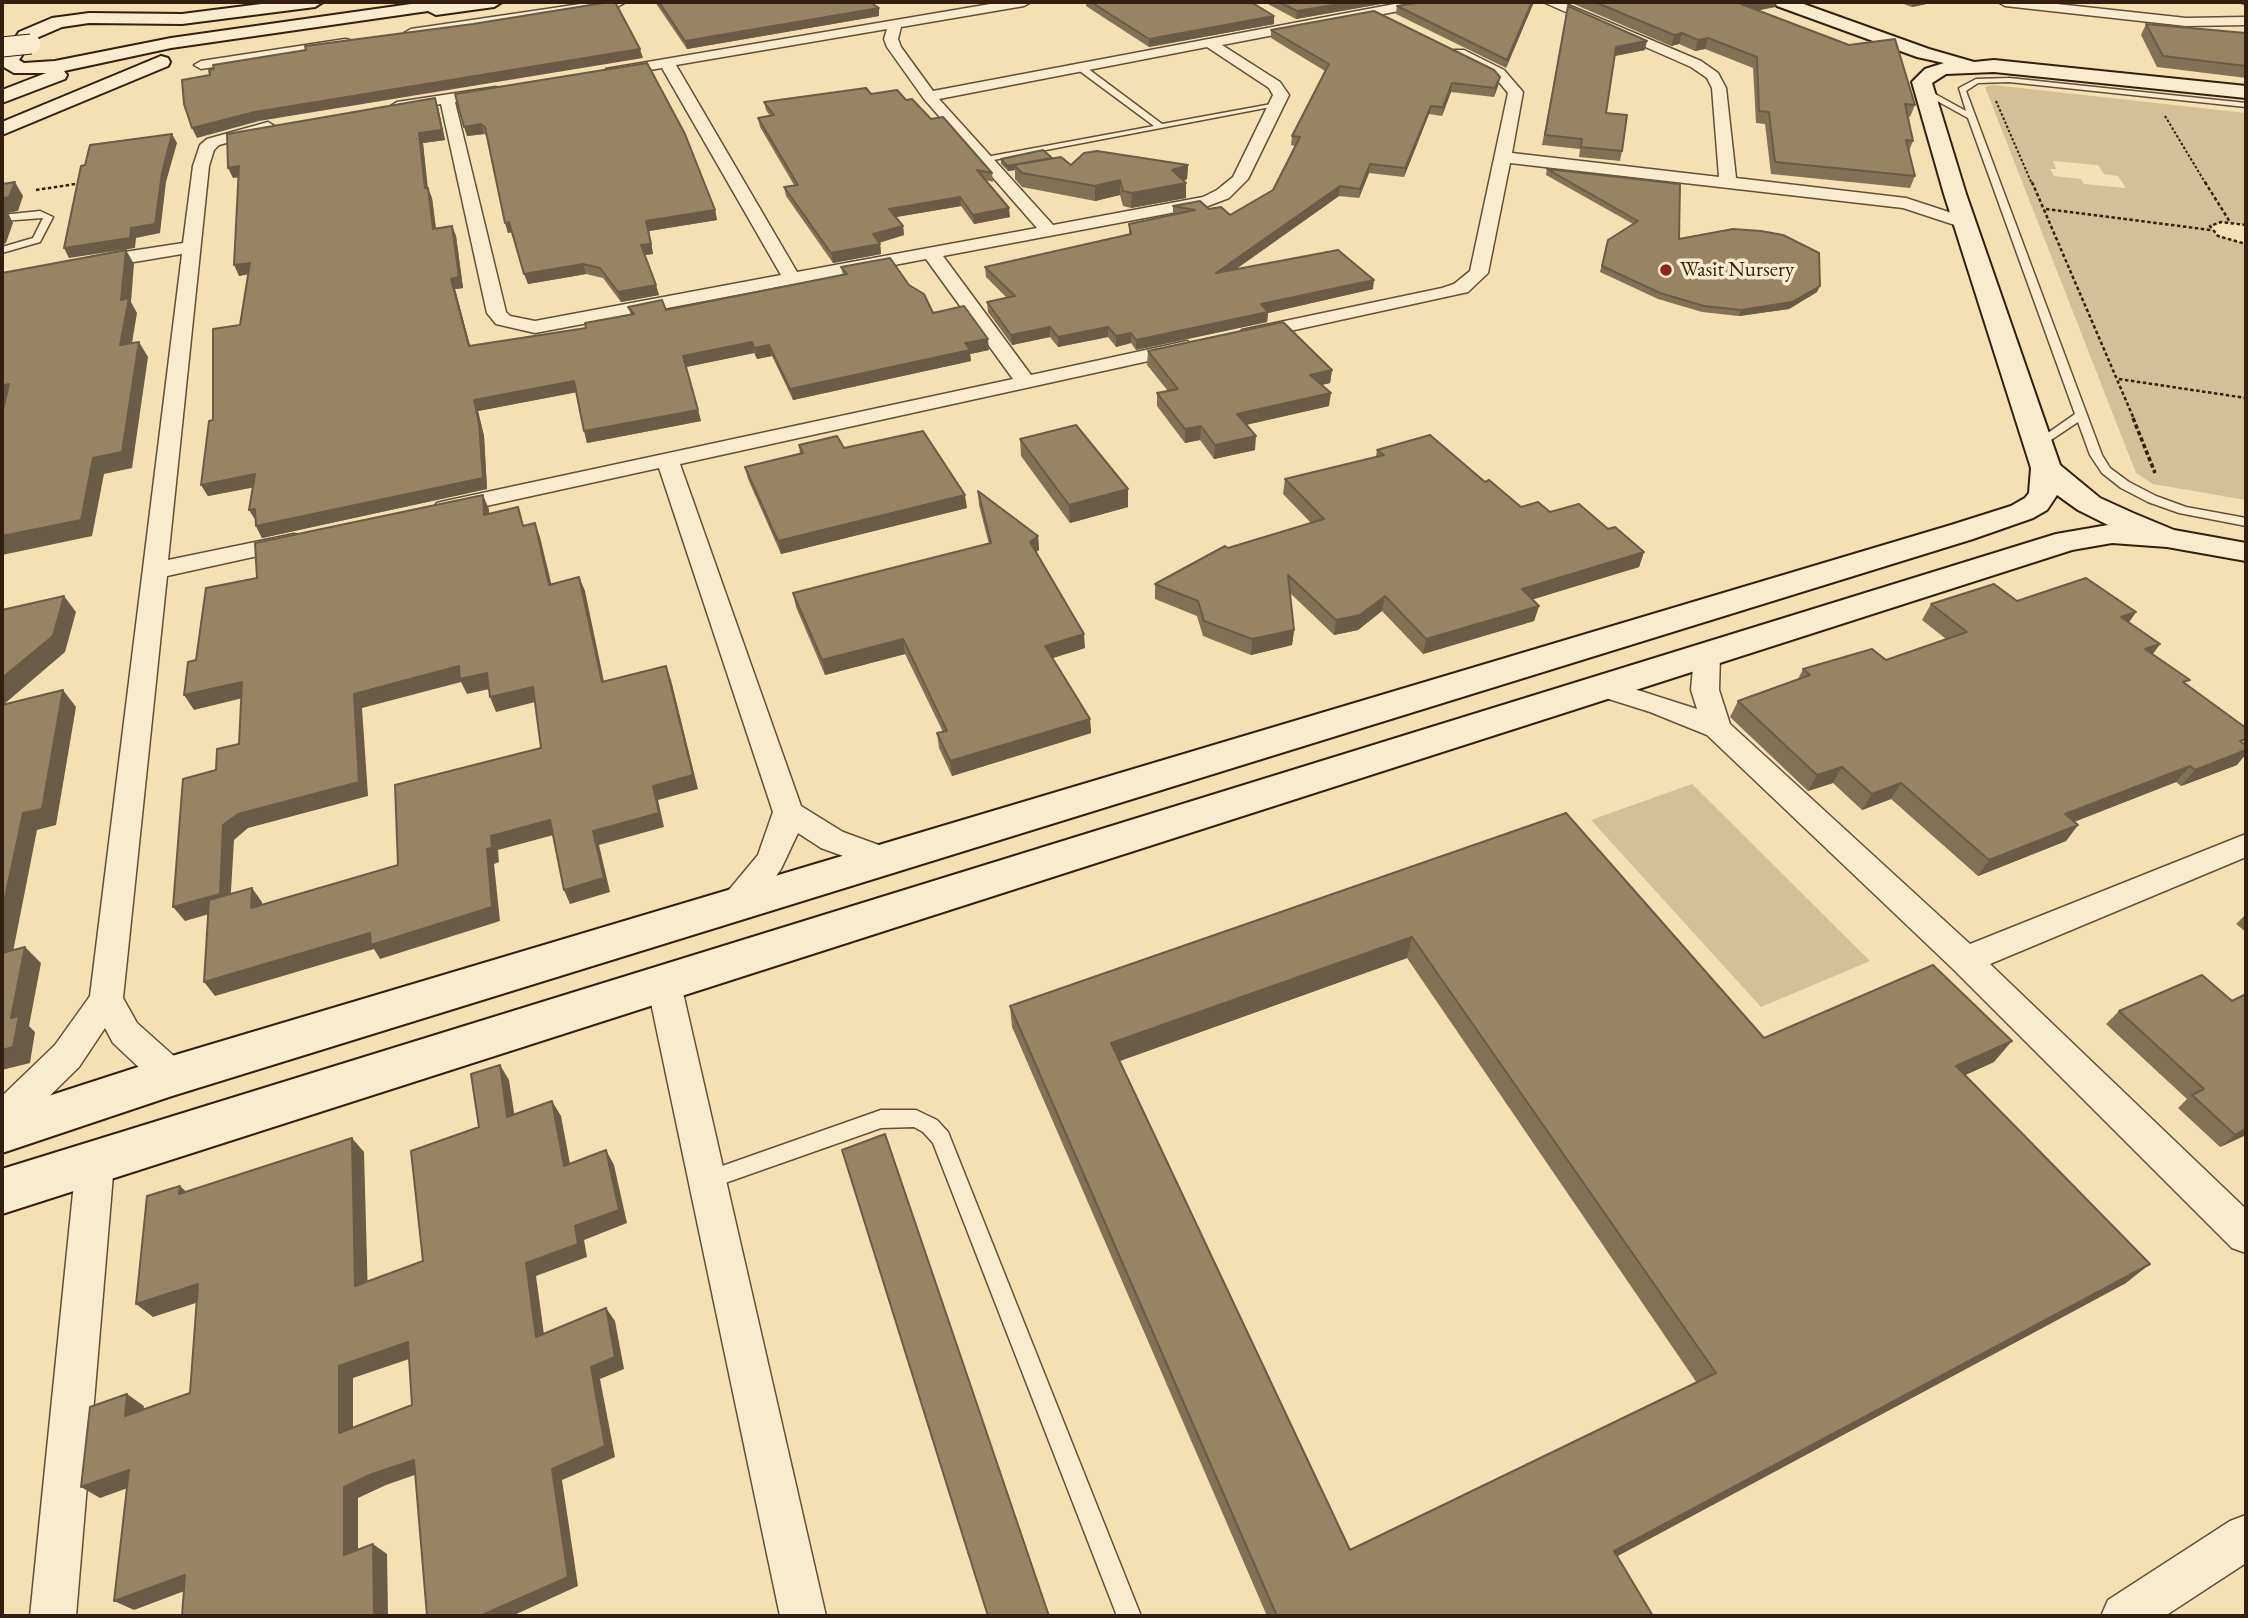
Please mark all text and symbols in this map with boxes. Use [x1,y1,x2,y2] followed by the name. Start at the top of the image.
[1680,257,1794,283] place label: Wasit Nursery
[1658,262,1674,278] marker: Wasit Nursery

